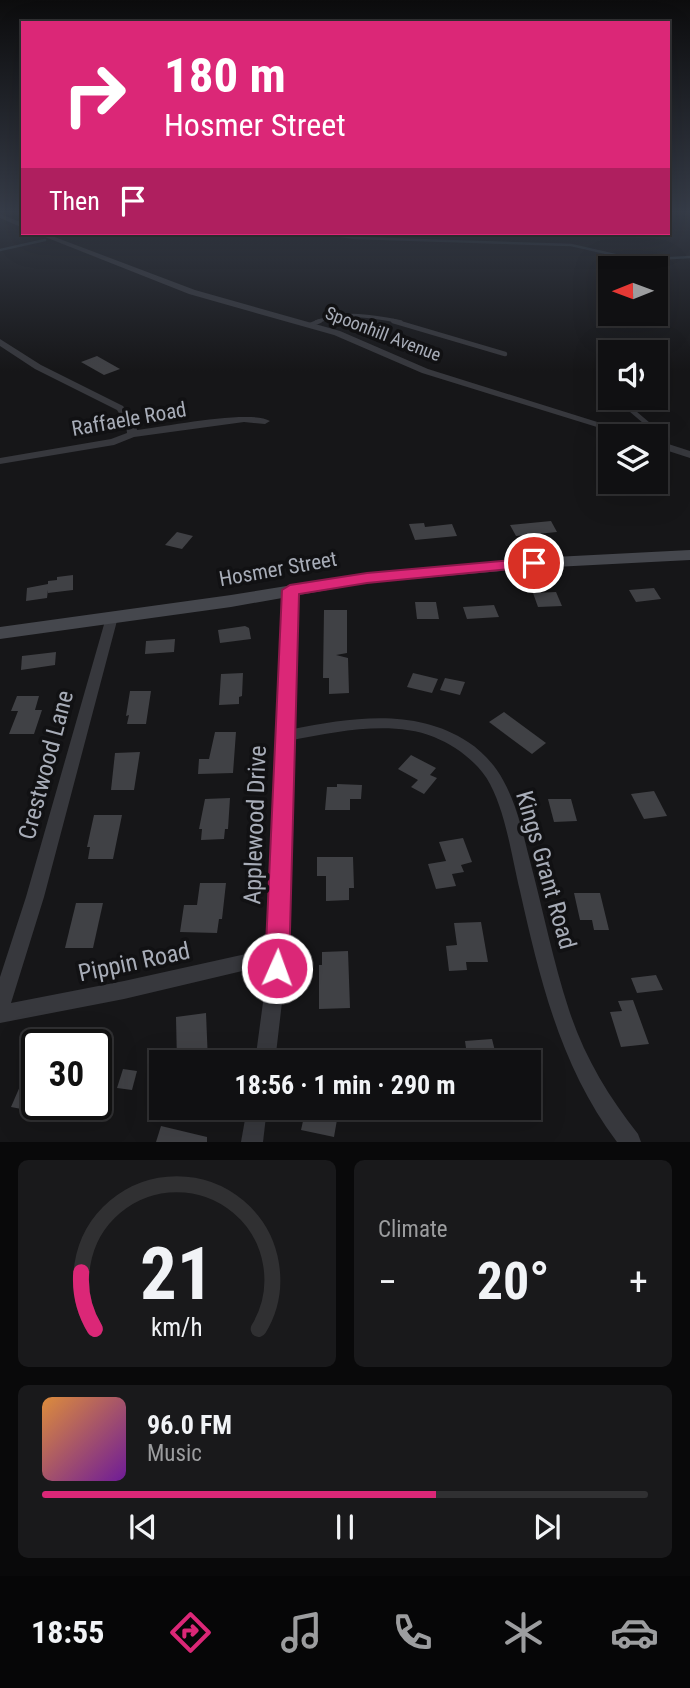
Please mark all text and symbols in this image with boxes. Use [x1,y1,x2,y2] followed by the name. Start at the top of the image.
[164,47,286,104] text: 180 m
[49,49,140,140] icon: right
[164,106,346,144] text: Hosmer Street
[114,182,152,220] icon: arrive
[49,186,100,216] text: Then
[598,256,668,326] north arrow
[598,256,668,494] map controls
[322,302,444,365] street label: Spoonhill Avenue
[598,340,668,410] button: sound
[70,397,188,441] street label: Raffaele Road
[598,424,668,494] button: layers
[504,533,564,593] pin
[515,544,553,582] icon: arrive
[217,547,339,591] street label: Hosmer Street
[13,688,79,842] street label: Crestwood Lane
[238,745,272,905] street label: Applewood Drive
[510,788,582,952] street label: Kings Grant Road
[240,931,314,1005] position arrow
[76,937,192,987] street label: Pippin Road
[21,1029,112,1120] speed limit sign: 30
[235,1070,455,1100] text: 18:56 · 1 min · 290 m
[378,1216,448,1243] text: Climate
[140,1232,214,1318] text: 21
[477,1251,549,1312] text: 20°
[378,1260,397,1304] text: −
[629,1260,648,1304] text: +
[151,1313,203,1342] text: km/h
[147,1410,232,1440] text: 96.0 FM
[147,1440,202,1467] text: Music
[124,1508,162,1546] icon: previous
[326,1508,364,1546] icon: pause
[528,1508,566,1546] icon: next
[166,1608,215,1657] icon: directions
[277,1608,326,1657] icon: music
[388,1608,437,1657] icon: phone
[499,1608,548,1657] icon: climate
[610,1608,659,1657] icon: car
[31,1613,104,1651] text: 18:55

